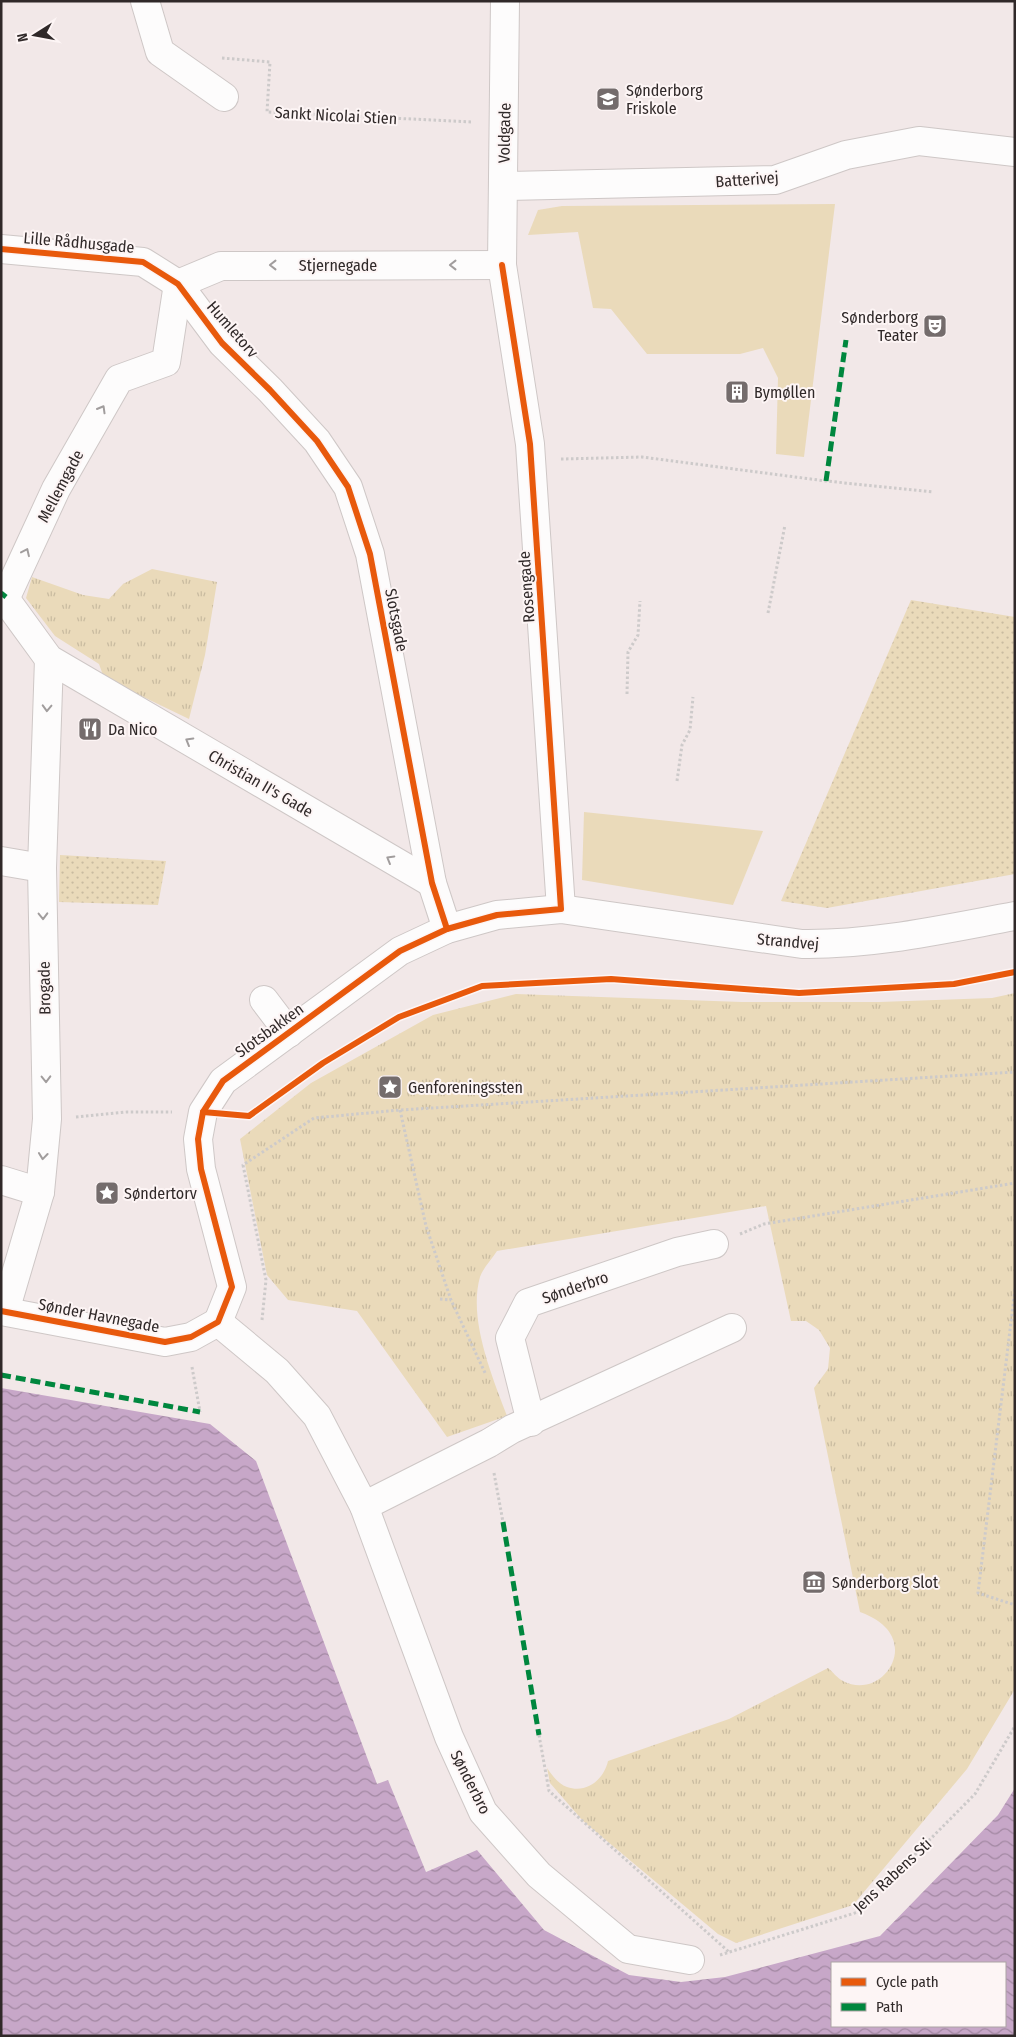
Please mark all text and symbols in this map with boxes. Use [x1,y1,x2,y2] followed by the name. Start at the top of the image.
[10,10,60,60] north arrow
[14,32,32,43] text: N
[626,81,703,118] place label: Sønderborg Friskole
[595,86,621,112] school or university icon: Sønderborg Friskole
[274,103,398,128] street label: Sankt Nicolai Stien
[494,103,515,163] street label: Voldgade
[715,168,779,191] street label: Batterivej
[23,228,135,257] street label: Lille Rådhusgade
[299,256,377,275] street label: Stjernegade
[269,260,277,270] one-way arrow
[449,260,457,270] one-way arrow
[203,297,262,361] street label: Humletorv
[841,308,918,345] place label: Sønderborg Teater
[922,313,948,339] theatre icon: Sønderborg Teater
[724,379,750,405] building icon: Bymøllen
[754,383,815,402] place label: Bymøllen
[96,405,106,414] one-way arrow
[33,447,88,526] street label: Mellemgade
[20,549,30,558] one-way arrow
[515,550,538,623] street label: Rosengade
[381,587,412,653] street label: Slotsgade
[42,704,53,712] one-way arrow
[77,716,103,742] restaurant icon: Da Nico
[108,720,157,739] place label: Da Nico
[185,737,194,747] one-way arrow
[205,746,317,821] street label: Christian II's Gade
[386,855,395,865] one-way arrow
[38,913,48,921] one-way arrow
[756,929,820,954] street label: Strandvej
[35,961,54,1015] street label: Brogade
[231,999,307,1062] street label: Slotsbakken
[377,1074,403,1100] place icon: Genforeningssten
[41,1076,51,1083] one-way arrow
[408,1078,523,1097] place label: Genforeningssten
[38,1152,49,1160] one-way arrow
[94,1180,120,1206] place icon: Søndertorv
[124,1184,197,1203] place label: Søndertorv
[539,1267,611,1308] street label: Sønderbro
[37,1294,161,1337] street label: Sønder Havnegade
[801,1569,827,1595] museum icon: Sønderborg Slot
[832,1573,939,1592] place label: Sønderborg Slot
[446,1747,495,1817] street label: Sønderbro
[849,1834,936,1917] street label: Jens Rabens Sti
[831,1962,1006,2027] legend
[876,1973,939,1991] text: Cycle path
[876,1998,903,2016] text: Path

